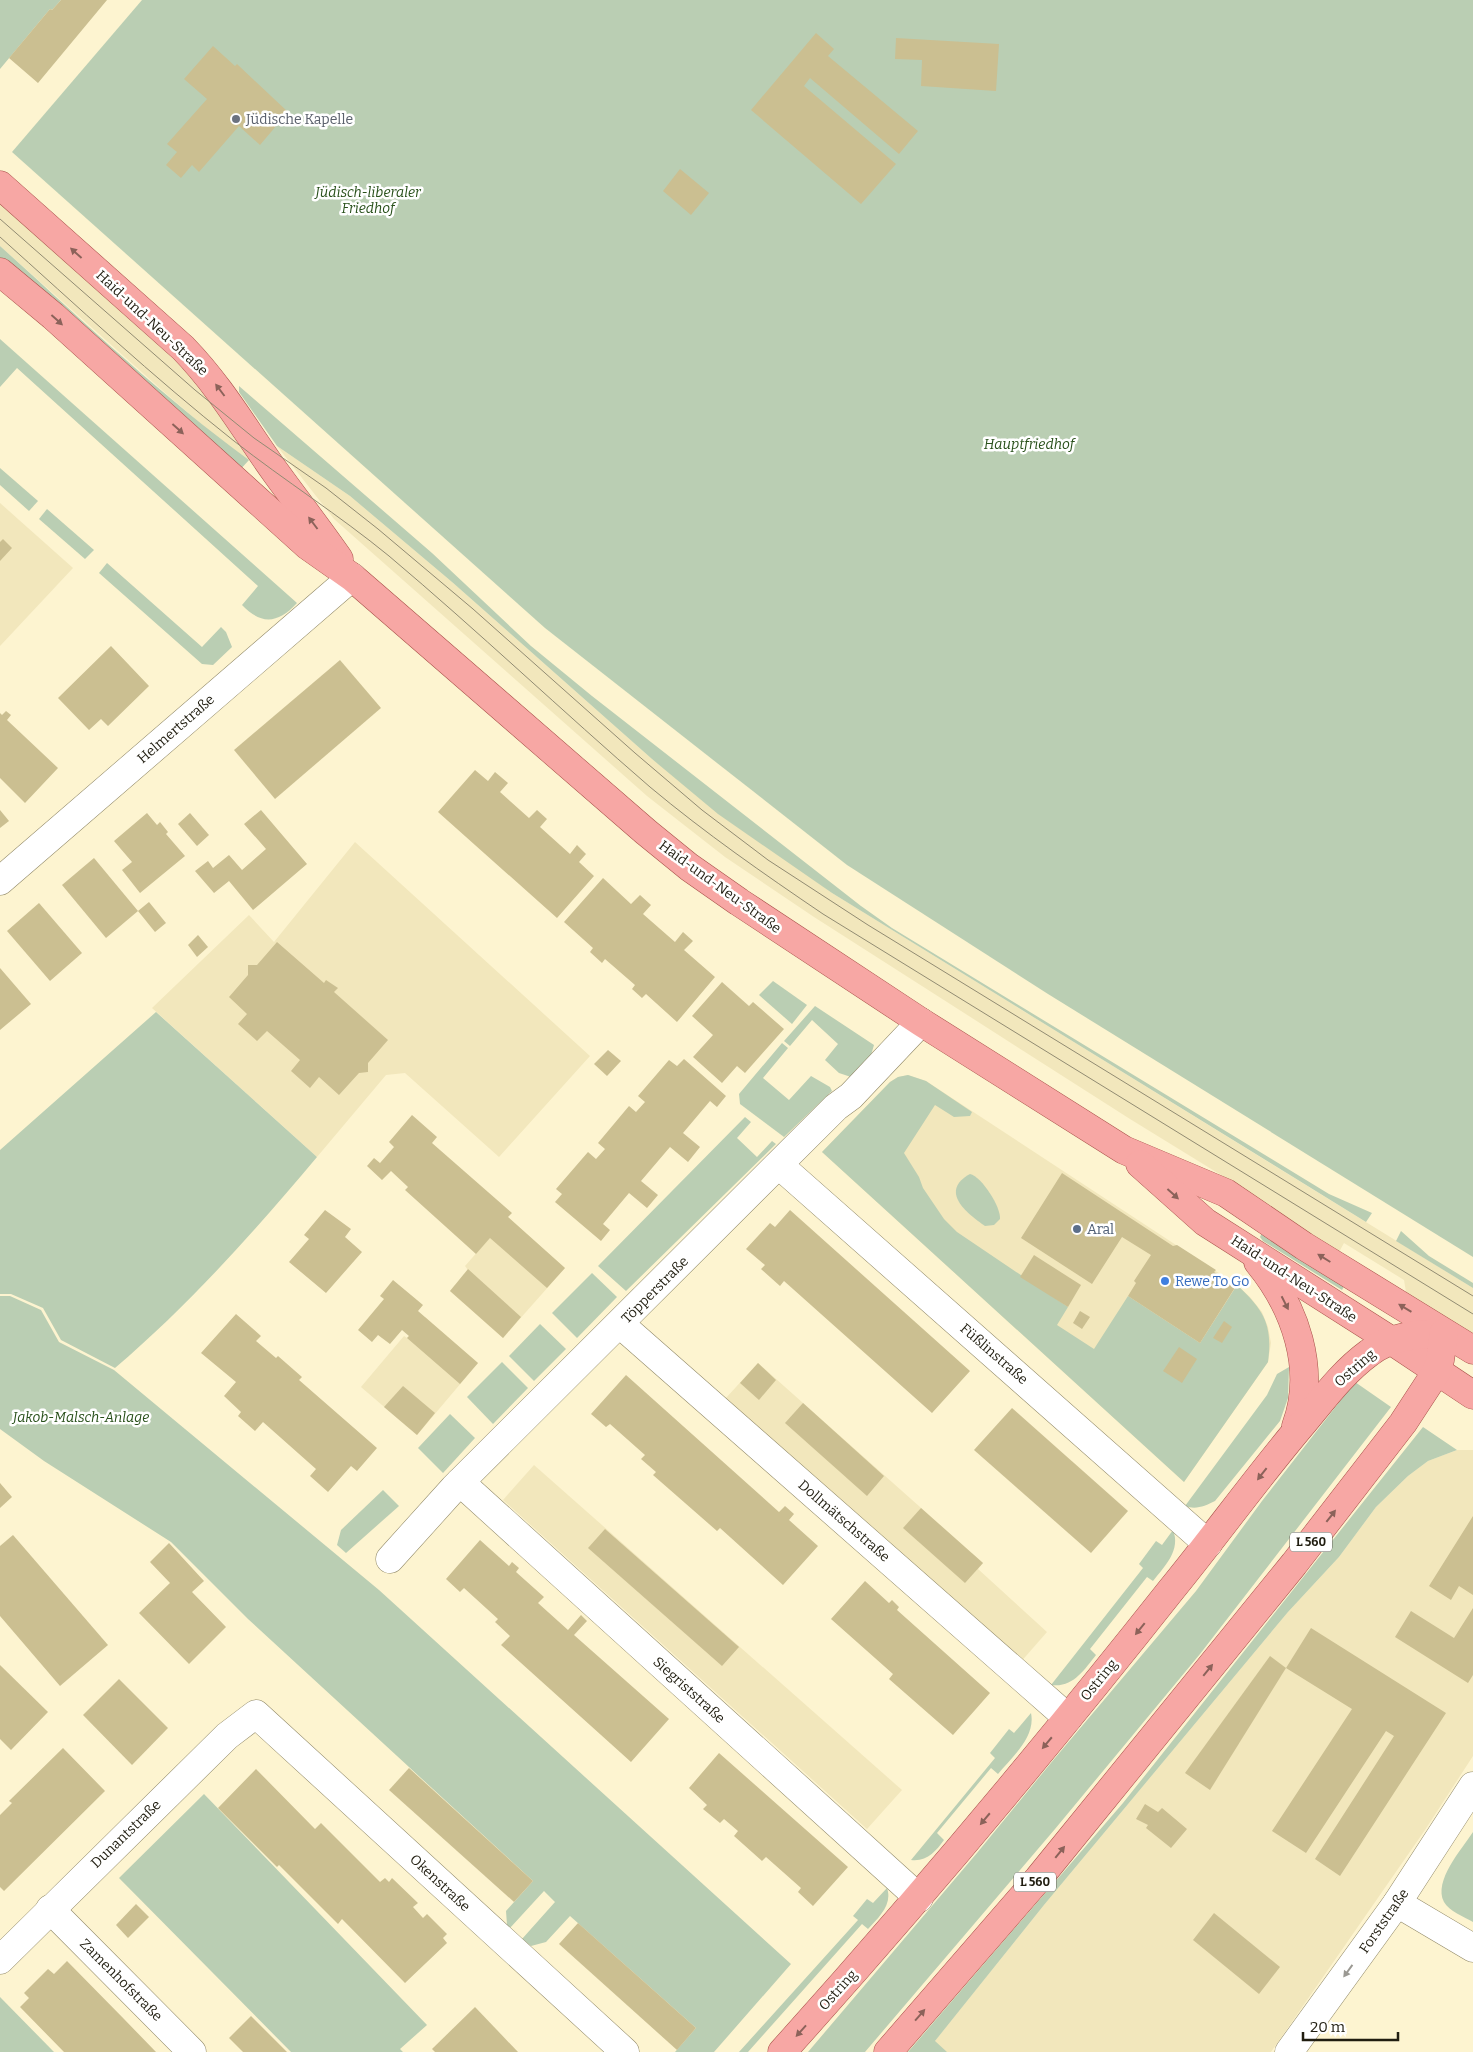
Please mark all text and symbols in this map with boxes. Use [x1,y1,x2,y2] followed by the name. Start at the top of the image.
[245,111,353,128] place label: Jüdische Kapelle
[230,113,242,125] marker: Jüdische Kapelle
[313,184,422,217] park label: Jüdisch-liberaler Friedhof
[71,247,83,259] one-way arrow
[93,267,211,379] street label: Haid-und-Neu-Straße
[51,314,63,326] one-way arrow
[215,384,226,397] one-way arrow
[171,423,183,435] one-way arrow
[984,436,1077,453] park label: Hauptfriedhof
[308,516,318,530] one-way arrow
[134,691,218,767] street label: Helmertstraße
[656,837,784,937] street label: Haid-und-Neu-Straße
[1167,1188,1179,1200] one-way arrow
[1087,1221,1114,1238] place label: Aral
[1071,1223,1083,1235] marker: Aral
[1228,1232,1360,1326] street label: Haid-und-Neu-Straße
[618,1253,692,1327] street label: Töpperstraße
[1317,1254,1330,1263] one-way arrow
[1175,1273,1249,1290] place label: Rewe To Go
[1159,1275,1171,1287] marker: Rewe To Go
[1281,1296,1289,1310] one-way arrow
[1398,1304,1411,1313] one-way arrow
[957,1320,1031,1388] street label: Füßlinstraße
[1331,1345,1379,1390] street label: Ostring
[11,1409,149,1426] park label: Jakob-Malsch-Anlage
[1257,1467,1267,1481] one-way arrow
[795,1476,893,1566] street label: Dollmätschstraße
[1326,1510,1337,1523] one-way arrow
[1290,1532,1332,1551] road number: L 560
[1135,1622,1146,1635] one-way arrow
[649,1653,729,1727] street label: Siegriststraße
[1077,1655,1121,1704] street label: Ostring
[1203,1664,1214,1677] one-way arrow
[1042,1737,1053,1750] one-way arrow
[87,1796,165,1872] street label: Dunantstraße
[979,1812,990,1825] one-way arrow
[1055,1846,1066,1859] one-way arrow
[406,1851,474,1915] street label: Okenstraße
[1014,1872,1056,1891] road number: L 560
[1356,1886,1412,1956] street label: Forststraße
[76,1935,166,2025] street label: Zamenhofstraße
[1343,1964,1353,1978] one-way arrow
[815,1966,861,2014] street label: Ostring
[915,2009,926,2022] one-way arrow
[1303,2010,1398,2042] scale bar
[1310,2018,1346,2036] text: 20 m
[795,2025,807,2037] one-way arrow

